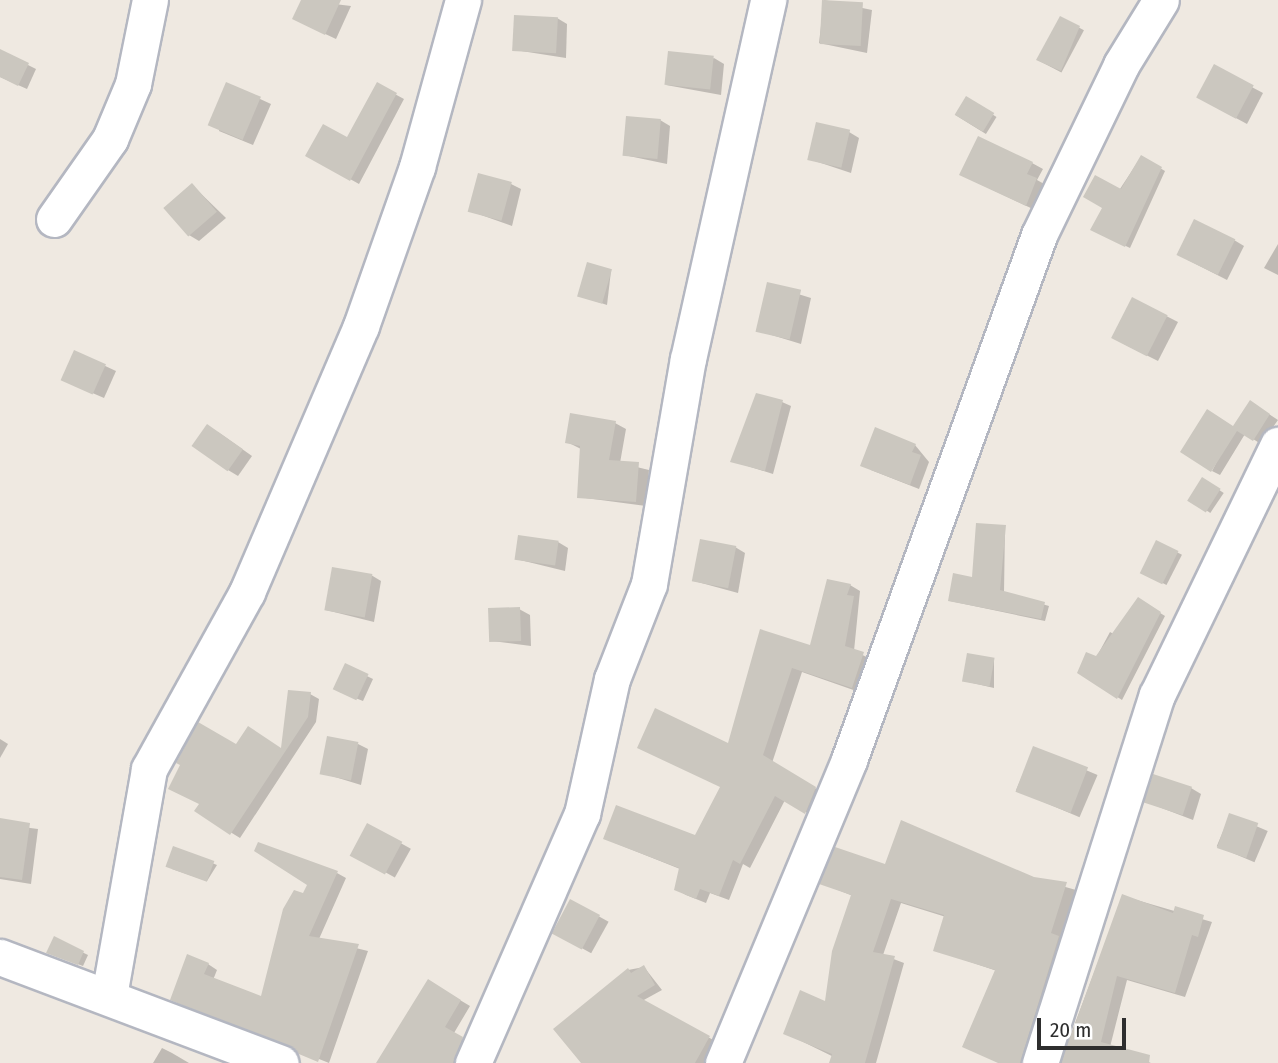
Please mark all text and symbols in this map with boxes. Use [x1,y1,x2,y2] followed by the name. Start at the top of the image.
[1040,1004,1129,1048] scale bar
[1050,1017,1091,1043] text: 20 m

